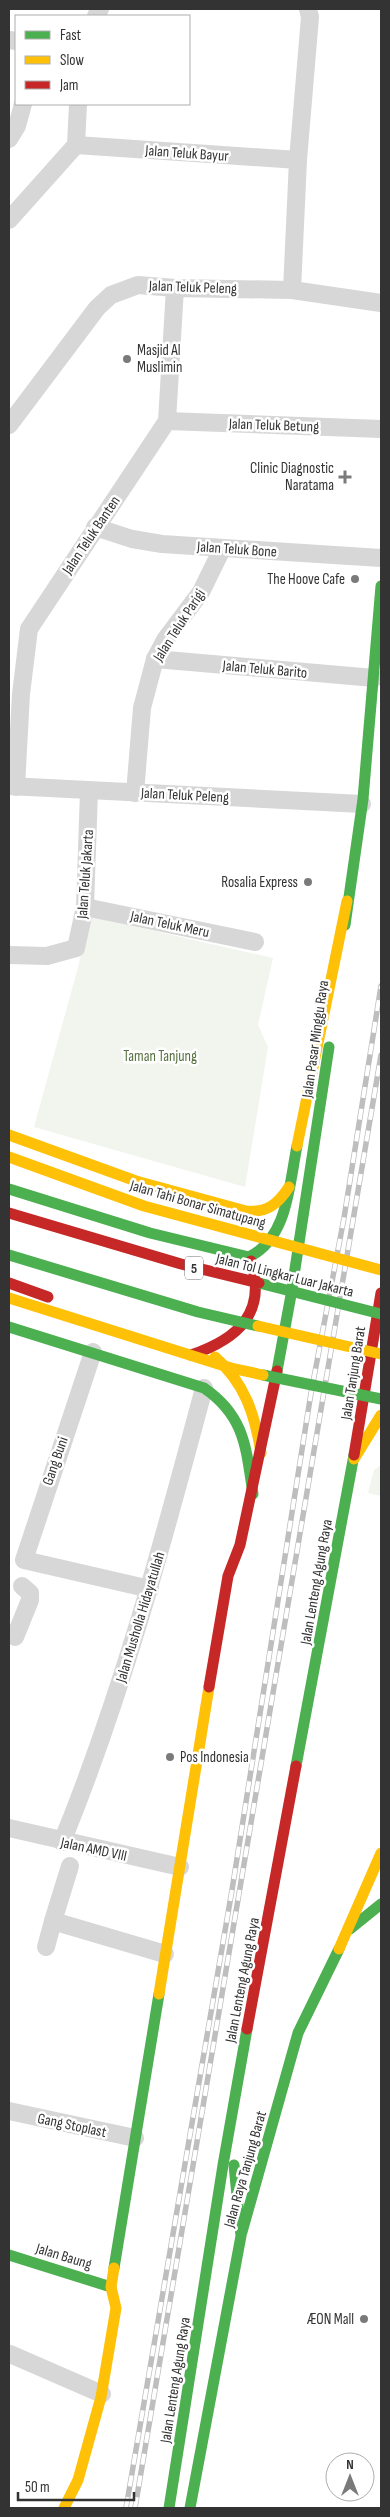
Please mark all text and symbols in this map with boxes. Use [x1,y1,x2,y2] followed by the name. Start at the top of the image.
[15,15,190,105] legend
[60,26,82,45] text: Fast
[60,51,84,70] text: Slow
[59,76,78,95] text: Jam
[144,141,230,166] street label: Jalan Teluk Bayur
[148,276,237,299] street label: Jalan Teluk Peleng
[137,341,182,377] place label: Masjid Al Muslimin
[121,353,133,365] marker: Masjid Al Muslimin
[227,414,320,437] street label: Jalan Teluk Betung
[250,459,334,495] place label: Clinic Diagnostic Naratama
[338,470,352,484] marker: Clinic Diagnostic Naratama
[58,492,125,579] street label: Jalan Teluk Banten
[195,537,277,562] street label: Jalan Teluk Bone
[267,570,345,589] place label: The Hoove Cafe
[349,573,361,585] marker: The Hoove Cafe
[148,585,210,666] street label: Jalan Teluk Parigi
[221,656,308,683] street label: Jalan Teluk Barito
[139,784,229,807] street label: Jalan Teluk Peleng
[73,828,98,920] street label: Jalan Teluk Jakarta
[221,873,298,892] place label: Rosalia Express
[302,876,314,888] marker: Rosalia Express
[128,907,211,942] street label: Jalan Teluk Meru
[298,979,333,1100] street label: Jalan Pasar Minggu Raya
[123,1047,197,1066] park label: Taman Tanjung
[127,1176,268,1233] street label: Jalan Tahi Bonar Simatupang
[213,1249,356,1302] street label: Jalan Tol Lingkar Luar Jakarta
[185,1256,203,1280] road number: 5
[337,1325,370,1422] street label: Jalan Tanjung Barat
[38,1434,73,1488] street label: Gang Buni
[296,1518,337,1647] street label: Jalan Lenteng Agung Raya
[111,1550,169,1686] street label: Jalan Musholla Hidayatullah
[180,1748,249,1767] place label: Pos Indonesia
[164,1751,176,1763] marker: Pos Indonesia
[58,1833,129,1866] street label: Jalan AMD VIII
[221,1916,264,2045] street label: Jalan Lenteng Agung Raya
[219,2108,271,2231] street label: Jalan Raya Tanjung Barat
[36,2109,108,2142] street label: Gang Stoplast
[33,2239,94,2274] street label: Jalan Baung
[306,2310,354,2329] place label: ÆON Mall
[358,2313,370,2325] marker: ÆON Mall
[156,2316,195,2445] street label: Jalan Lenteng Agung Raya
[325,2452,375,2502] north arrow
[346,2456,354,2473] text: N
[18,2470,134,2502] scale bar
[25,2478,50,2497] text: 50 m

